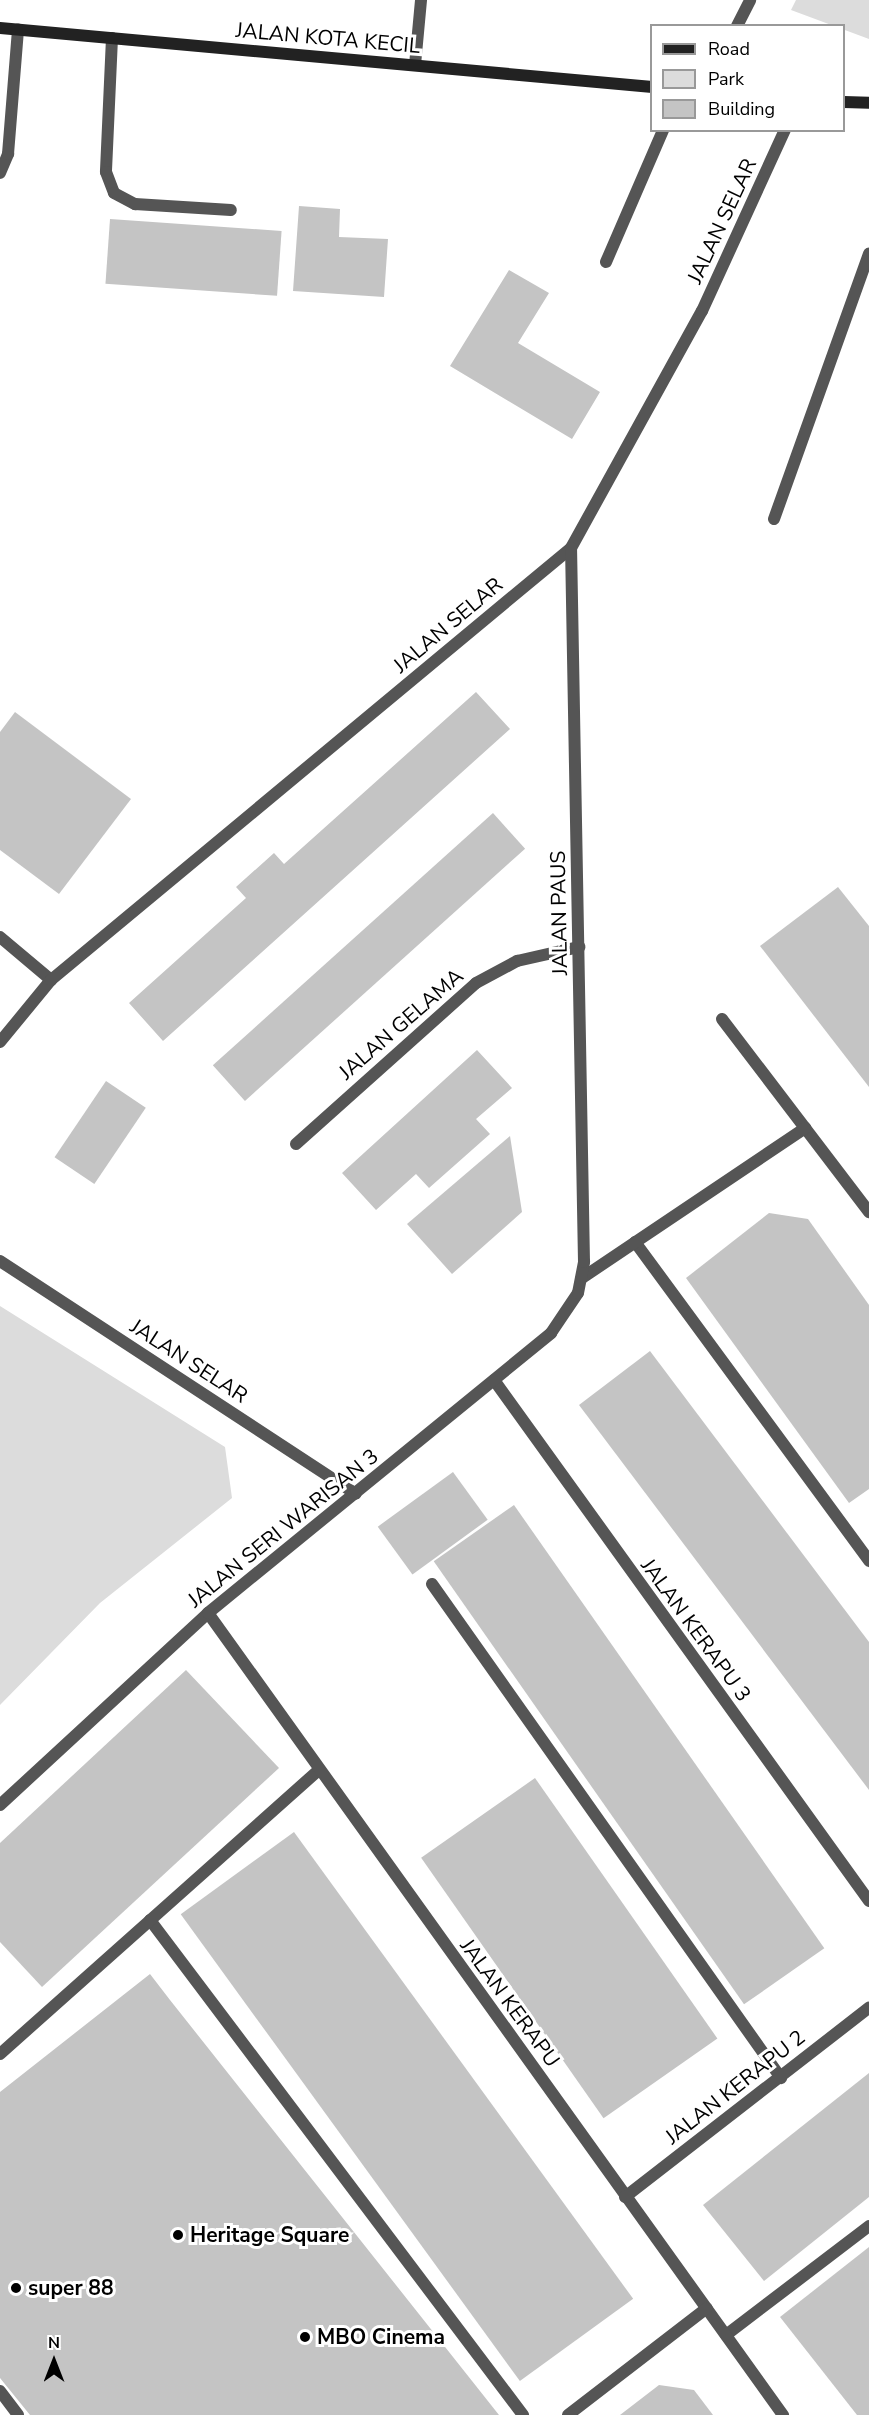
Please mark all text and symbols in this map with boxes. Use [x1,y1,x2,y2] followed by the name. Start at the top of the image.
[235,17,421,59] street label: JALAN KOTA KECIL
[650,24,845,132] legend
[708,37,750,61] text: Road
[708,67,744,91] text: Park
[708,97,775,121] text: Building
[682,155,762,287] street label: JALAN SELAR
[388,572,508,678] street label: JALAN SELAR
[545,851,573,975] street label: JALAN PAUS
[334,963,468,1085] street label: JALAN GELAMA
[126,1314,252,1408] street label: JALAN SELAR
[183,1443,383,1613] street label: JALAN SERI WARISAN 3
[636,1554,756,1706] street label: JALAN KERAPU 3
[455,1934,565,2072] street label: JALAN KERAPU
[660,2025,810,2149] street label: JALAN KERAPU 2
[190,2222,349,2248] place label: Heritage Square
[171,2228,185,2242] marker: Heritage Square
[28,2275,113,2301] place label: super 88
[9,2281,23,2295] marker: super 88
[317,2324,445,2350] place label: MBO Cinema
[298,2330,312,2344] marker: MBO Cinema
[24,2331,84,2391] north arrow
[48,2332,60,2354] text: N

